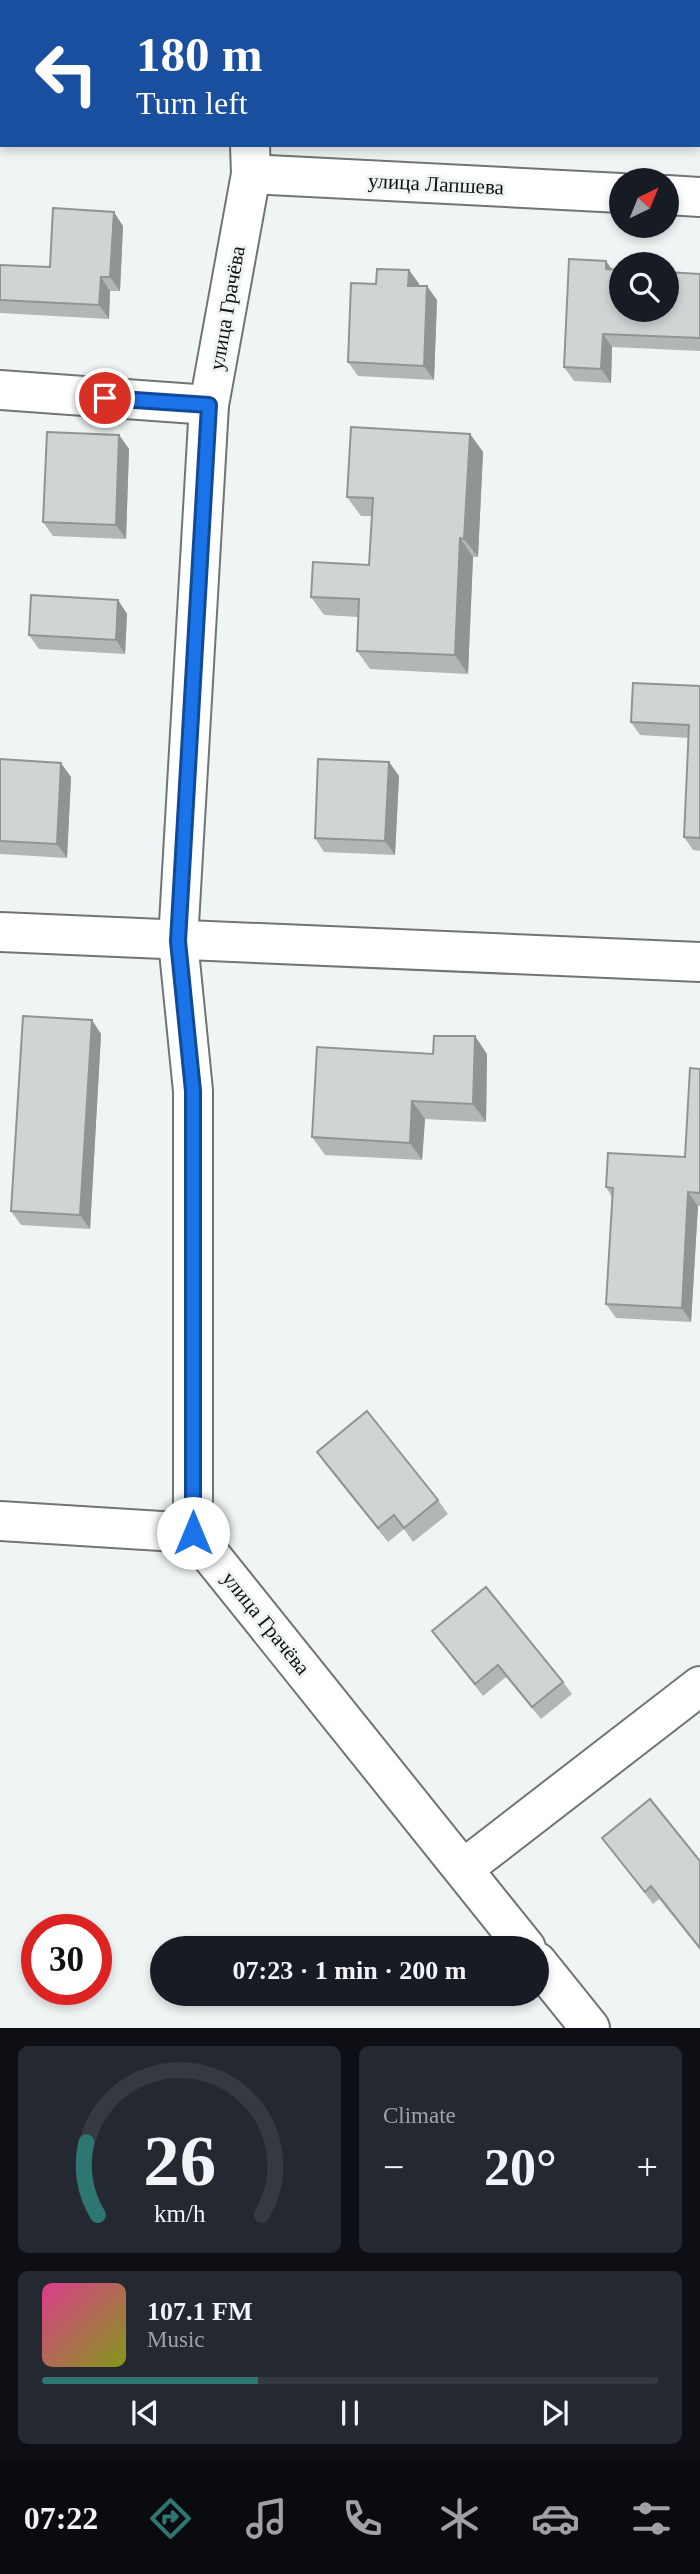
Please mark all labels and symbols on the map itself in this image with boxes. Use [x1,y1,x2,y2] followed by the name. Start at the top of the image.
[367,168,505,200] street label: улица Лапшева
[609,168,679,238] north arrow
[204,243,250,372] street label: улица Грачёва
[75,368,135,428] pin
[156,1496,230,1570] position arrow
[217,1567,315,1680] street label: улица Грачёва
[21,1914,112,2005] speed limit sign: 30

